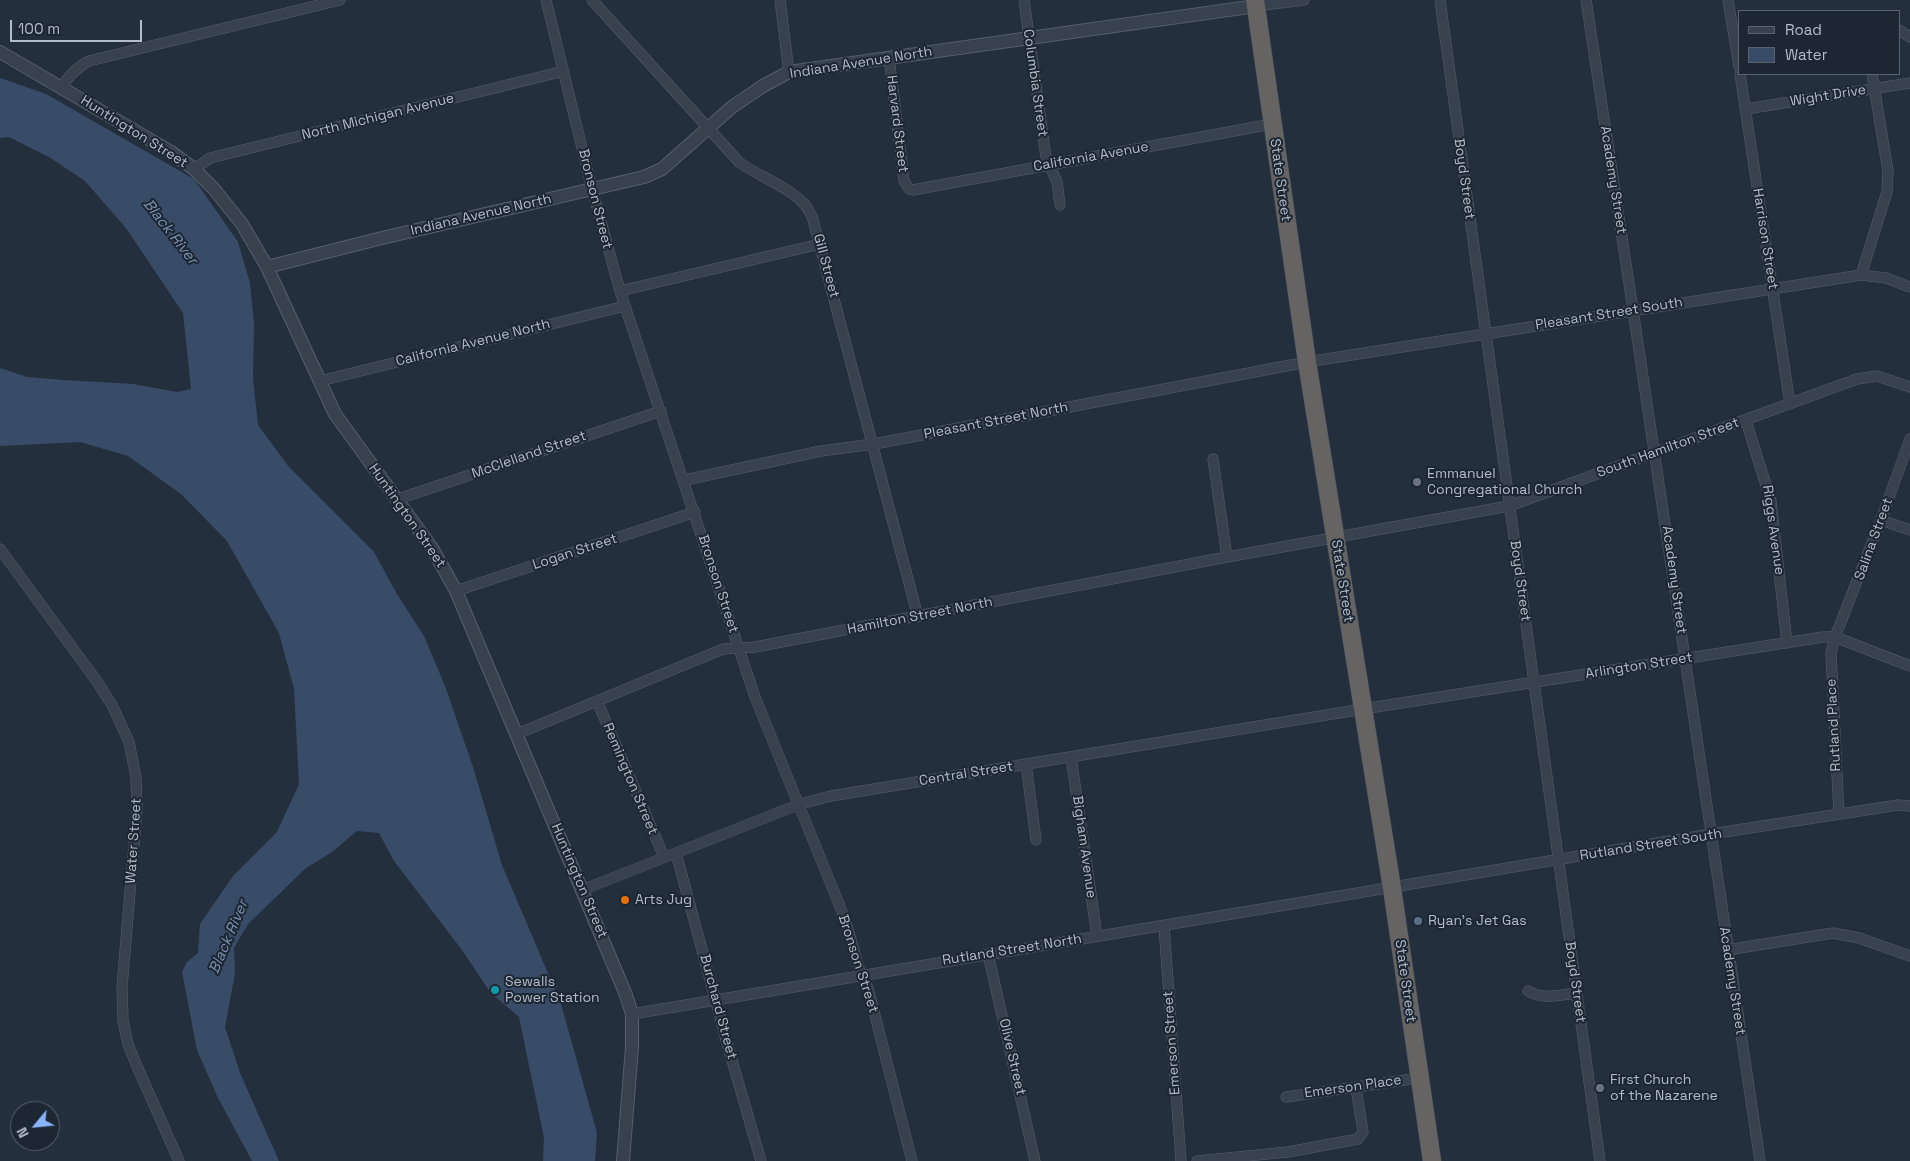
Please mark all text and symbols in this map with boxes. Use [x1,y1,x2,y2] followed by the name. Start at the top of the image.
[12,10,145,42] scale bar
[1738,10,1900,75] legend
[18,19,60,38] text: 100 m
[1785,20,1822,39] text: Road
[1019,28,1051,138] street label: Columbia Street
[789,43,933,83] street label: Indiana Avenue North
[1785,45,1827,64] text: Water
[883,74,911,174] street label: Harvard Street
[1789,82,1867,110] street label: Wight Drive
[300,90,456,144] street label: North Michigan Avenue
[77,92,191,172] street label: Huntington Street
[1596,125,1630,235] street label: Academy Street
[1450,137,1478,221] street label: Boyd Street
[1266,138,1294,222] street label: State Street
[1032,139,1150,175] street label: California Avenue
[574,147,616,251] street label: Bronson Street
[1749,187,1781,291] street label: Harrison Street
[409,191,553,239] street label: Indiana Avenue North
[139,196,201,268] water label: Black River
[809,232,843,300] street label: Gill Street
[1534,294,1684,334] street label: Pleasant Street South
[394,316,552,370] street label: California Avenue North
[922,399,1070,443] street label: Pleasant Street North
[1594,414,1742,482] street label: South Hamilton Street
[469,428,589,482] street label: McClelland Street
[365,461,449,571] street label: Huntington Street
[1427,466,1582,498] place label: Emmanuel Congregational Church
[1411,476,1423,488] marker: Emmanuel Congregational Church
[1758,484,1788,576] street label: Riggs Avenue
[1851,495,1897,583] street label: Salina Street
[1658,525,1690,635] street label: Academy Street
[530,530,620,574] street label: Logan Street
[694,533,742,635] street label: Bronson Street
[1327,538,1357,624] street label: State Street
[1506,539,1534,623] street label: Boyd Street
[846,594,994,638] street label: Hamilton Street North
[1584,649,1694,683] street label: Arlington Street
[1823,678,1845,772] street label: Rutland Place
[599,721,661,837] street label: Remington Street
[918,758,1014,790] street label: Central Street
[1068,795,1100,899] street label: Bigham Avenue
[123,798,145,884] street label: Water Street
[547,821,611,941] street label: Huntington Street
[1579,825,1723,865] street label: Rutland Street South
[635,892,692,908] place label: Arts Jug
[619,894,631,906] marker: Arts Jug
[205,897,253,977] water label: Black River
[834,913,882,1015] street label: Bronson Street
[1428,913,1527,929] place label: Ryan's Jet Gas
[1412,915,1424,927] marker: Ryan's Jet Gas
[1715,926,1749,1036] street label: Academy Street
[941,931,1083,969] street label: Rutland Street North
[1391,939,1419,1023] street label: State Street
[1561,940,1589,1024] street label: Boyd Street
[696,953,740,1061] street label: Burchard Street
[505,974,600,1006] place label: Sewalls Power Station
[489,984,501,996] marker: Sewalls Power Station
[1160,990,1184,1096] street label: Emerson Street
[995,1017,1029,1097] street label: Olive Street
[1303,1072,1403,1102] street label: Emerson Place
[1610,1072,1718,1104] place label: First Church of the Nazarene
[1594,1082,1606,1094] marker: First Church of the Nazarene
[10,1101,60,1151] north arrow
[12,1124,33,1141] text: N

